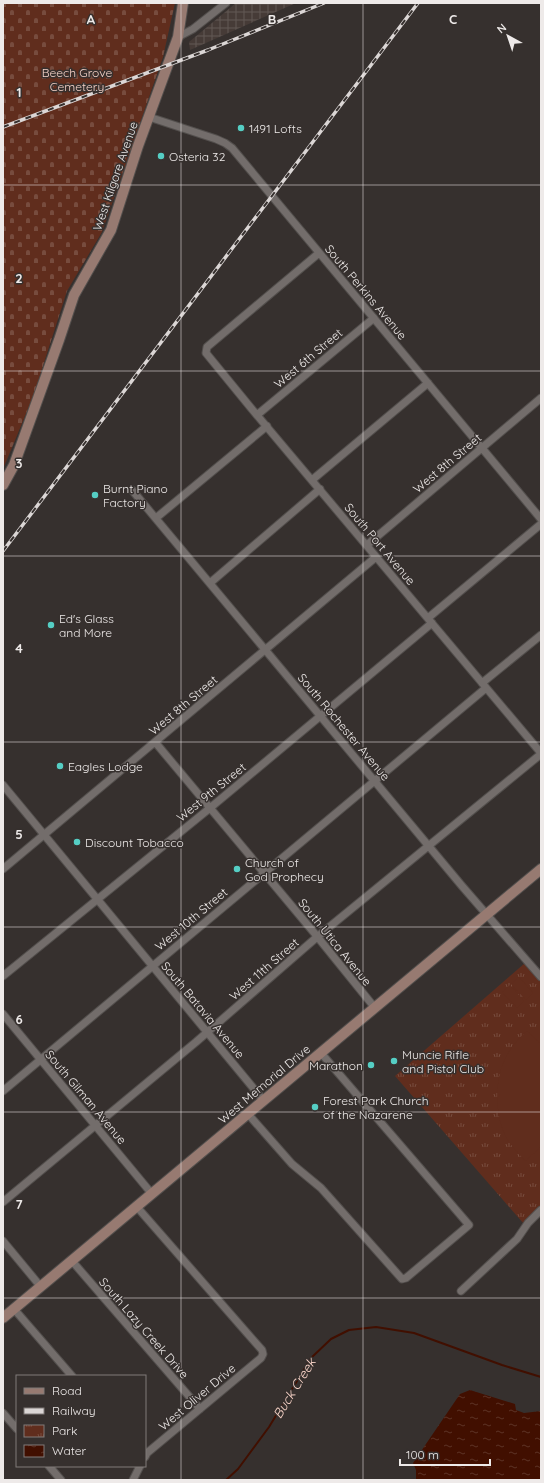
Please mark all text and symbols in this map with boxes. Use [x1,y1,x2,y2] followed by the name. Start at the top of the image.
[87,11,96,27] text: A
[268,11,276,27] text: B
[449,11,457,27] text: C
[488,16,528,56] north arrow
[494,20,509,36] text: N
[42,65,113,94] park label: Beech Grove Cemetery
[16,84,22,100] text: 1
[89,119,141,233] street label: West Kilgore Avenue
[249,121,302,136] place label: 1491 Lofts
[236,123,246,133] marker: 1491 Lofts
[169,149,226,164] place label: Osteria 32
[156,151,166,161] marker: Osteria 32
[322,241,410,343] street label: South Perkins Avenue
[15,270,23,286] text: 2
[271,325,345,391] street label: West 6th Street
[410,430,484,496] street label: West 8th Street
[16,455,23,471] text: 3
[103,481,168,510] place label: Burnt Piano Factory
[90,490,100,500] marker: Burnt Piano Factory
[341,500,419,588] street label: South Port Avenue
[59,611,114,640] place label: Ed's Glass and More
[46,620,56,630] marker: Ed's Glass and More
[15,640,23,656] text: 4
[295,670,393,784] street label: South Rochester Avenue
[146,672,220,738] street label: West 8th Street
[68,759,143,774] place label: Eagles Lodge
[173,759,249,825] street label: West 9th Street
[55,761,65,771] marker: Eagles Lodge
[15,826,23,842] text: 5
[85,835,184,850] place label: Discount Tobacco
[72,837,82,847] marker: Discount Tobacco
[245,855,324,884] place label: Church of God Prophecy
[232,864,242,874] marker: Church of God Prophecy
[152,884,230,954] street label: West 10th Street
[295,895,375,989] street label: South Utica Avenue
[226,935,302,1003] street label: West 11th Street
[158,959,248,1062] street label: South Batavia Avenue
[15,1011,23,1027] text: 6
[215,1041,313,1127] street label: West Memorial Drive
[42,1047,130,1147] street label: South Gilman Avenue
[402,1047,484,1076] place label: Muncie Rifle and Pistol Club
[389,1056,399,1066] marker: Muncie Rifle and Pistol Club
[309,1058,363,1073] place label: Marathon
[366,1060,376,1070] marker: Marathon
[323,1093,429,1122] place label: Forest Park Church of the Nazarene
[310,1102,320,1112] marker: Forest Park Church of the Nazarene
[15,1196,23,1212] text: 7
[96,1274,192,1382] street label: South Lazy Creek Drive
[269,1354,319,1421] water label: Buck Creek
[156,1360,239,1433] street label: West Oliver Drive
[16,1375,146,1467] legend
[52,1383,82,1398] text: Road
[52,1403,96,1418] text: Railway
[52,1423,77,1438] text: Park
[400,1441,490,1467] scale bar
[52,1443,87,1458] text: Water
[406,1447,439,1462] text: 100 m

